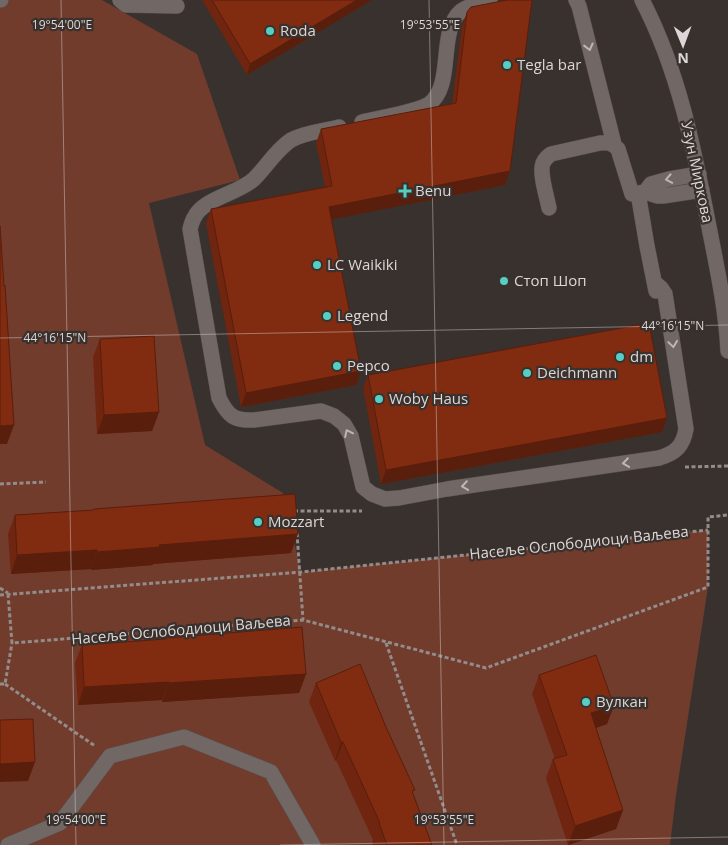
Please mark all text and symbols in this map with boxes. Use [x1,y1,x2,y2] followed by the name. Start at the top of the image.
[32,16,92,33] text: 19°54'00"E
[400,16,460,33] text: 19°53'55"E
[280,20,316,40] place label: Roda
[658,20,708,70] north arrow
[264,25,276,37] marker: Roda
[584,42,594,50] one-way arrow
[677,49,689,68] text: N
[517,54,582,74] place label: Tegla bar
[501,59,513,71] marker: Tegla bar
[677,119,719,224] street label: Узун Миркова
[665,174,674,184] one-way arrow
[415,180,452,200] place label: Benu
[399,185,411,197] marker: Benu
[327,254,397,274] place label: LC Waikiki
[311,259,323,271] marker: LC Waikiki
[514,270,587,290] place label: Стоп Шоп
[498,275,510,287] marker: Стоп Шоп
[337,305,388,325] place label: Legend
[321,310,333,322] marker: Legend
[642,317,704,334] text: 44°16'15"N
[24,329,86,346] text: 44°16'15"N
[667,340,678,348] one-way arrow
[630,346,653,366] place label: dm
[614,351,626,363] marker: dm
[347,355,390,375] place label: Pepco
[331,360,343,372] marker: Pepco
[537,362,617,382] place label: Deichmann
[521,367,533,379] marker: Deichmann
[389,388,468,408] place label: Woby Haus
[373,393,385,405] marker: Woby Haus
[345,430,355,439] one-way arrow
[621,457,629,468] one-way arrow
[461,480,469,491] one-way arrow
[268,511,324,531] place label: Mozzart
[252,516,264,528] marker: Mozzart
[468,521,689,563] street label: Насеље Ослободиоци Ваљева
[70,609,292,649] street label: Насеље Ослободиоци Ваљева
[596,691,647,711] place label: Вулкан
[580,696,592,708] marker: Вулкан
[46,811,106,828] text: 19°54'00"E
[414,811,474,828] text: 19°53'55"E

